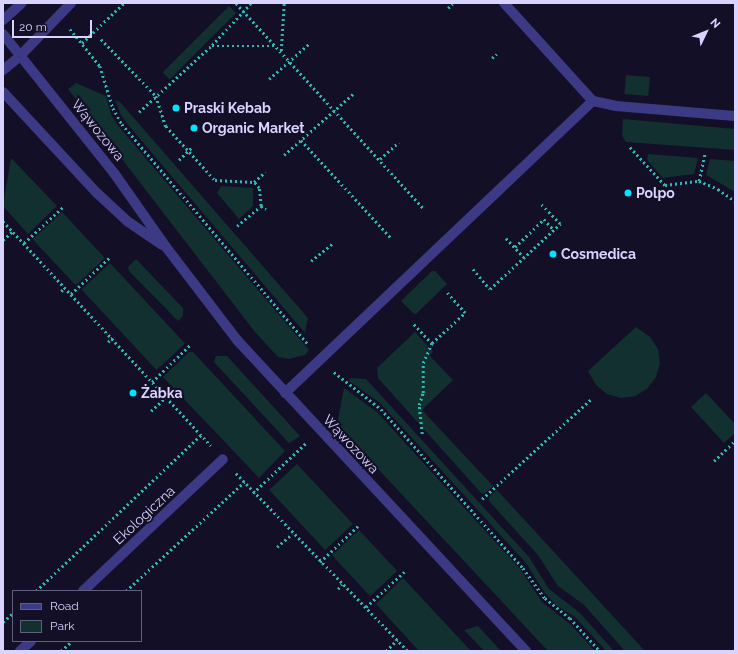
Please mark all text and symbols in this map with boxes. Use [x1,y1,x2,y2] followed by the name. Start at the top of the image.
[14,12,94,38] scale bar
[686,12,726,52] north arrow
[708,16,723,31] text: N
[19,20,47,34] text: 20 m
[68,96,128,164] street label: Wąwozowa
[184,100,271,116] place label: Praski Kebab
[171,103,181,113] marker: Praski Kebab
[202,120,305,136] place label: Organic Market
[189,123,199,133] marker: Organic Market
[636,185,675,201] place label: Polpo
[623,188,633,198] marker: Polpo
[561,246,636,262] place label: Cosmedica
[548,249,558,259] marker: Cosmedica
[141,385,182,401] place label: Żabka
[128,388,138,398] marker: Żabka
[320,411,382,477] street label: Wąwozowa
[110,482,178,548] street label: Ekologiczna
[12,590,142,642] legend
[50,599,79,613] text: Road
[50,619,75,633] text: Park

